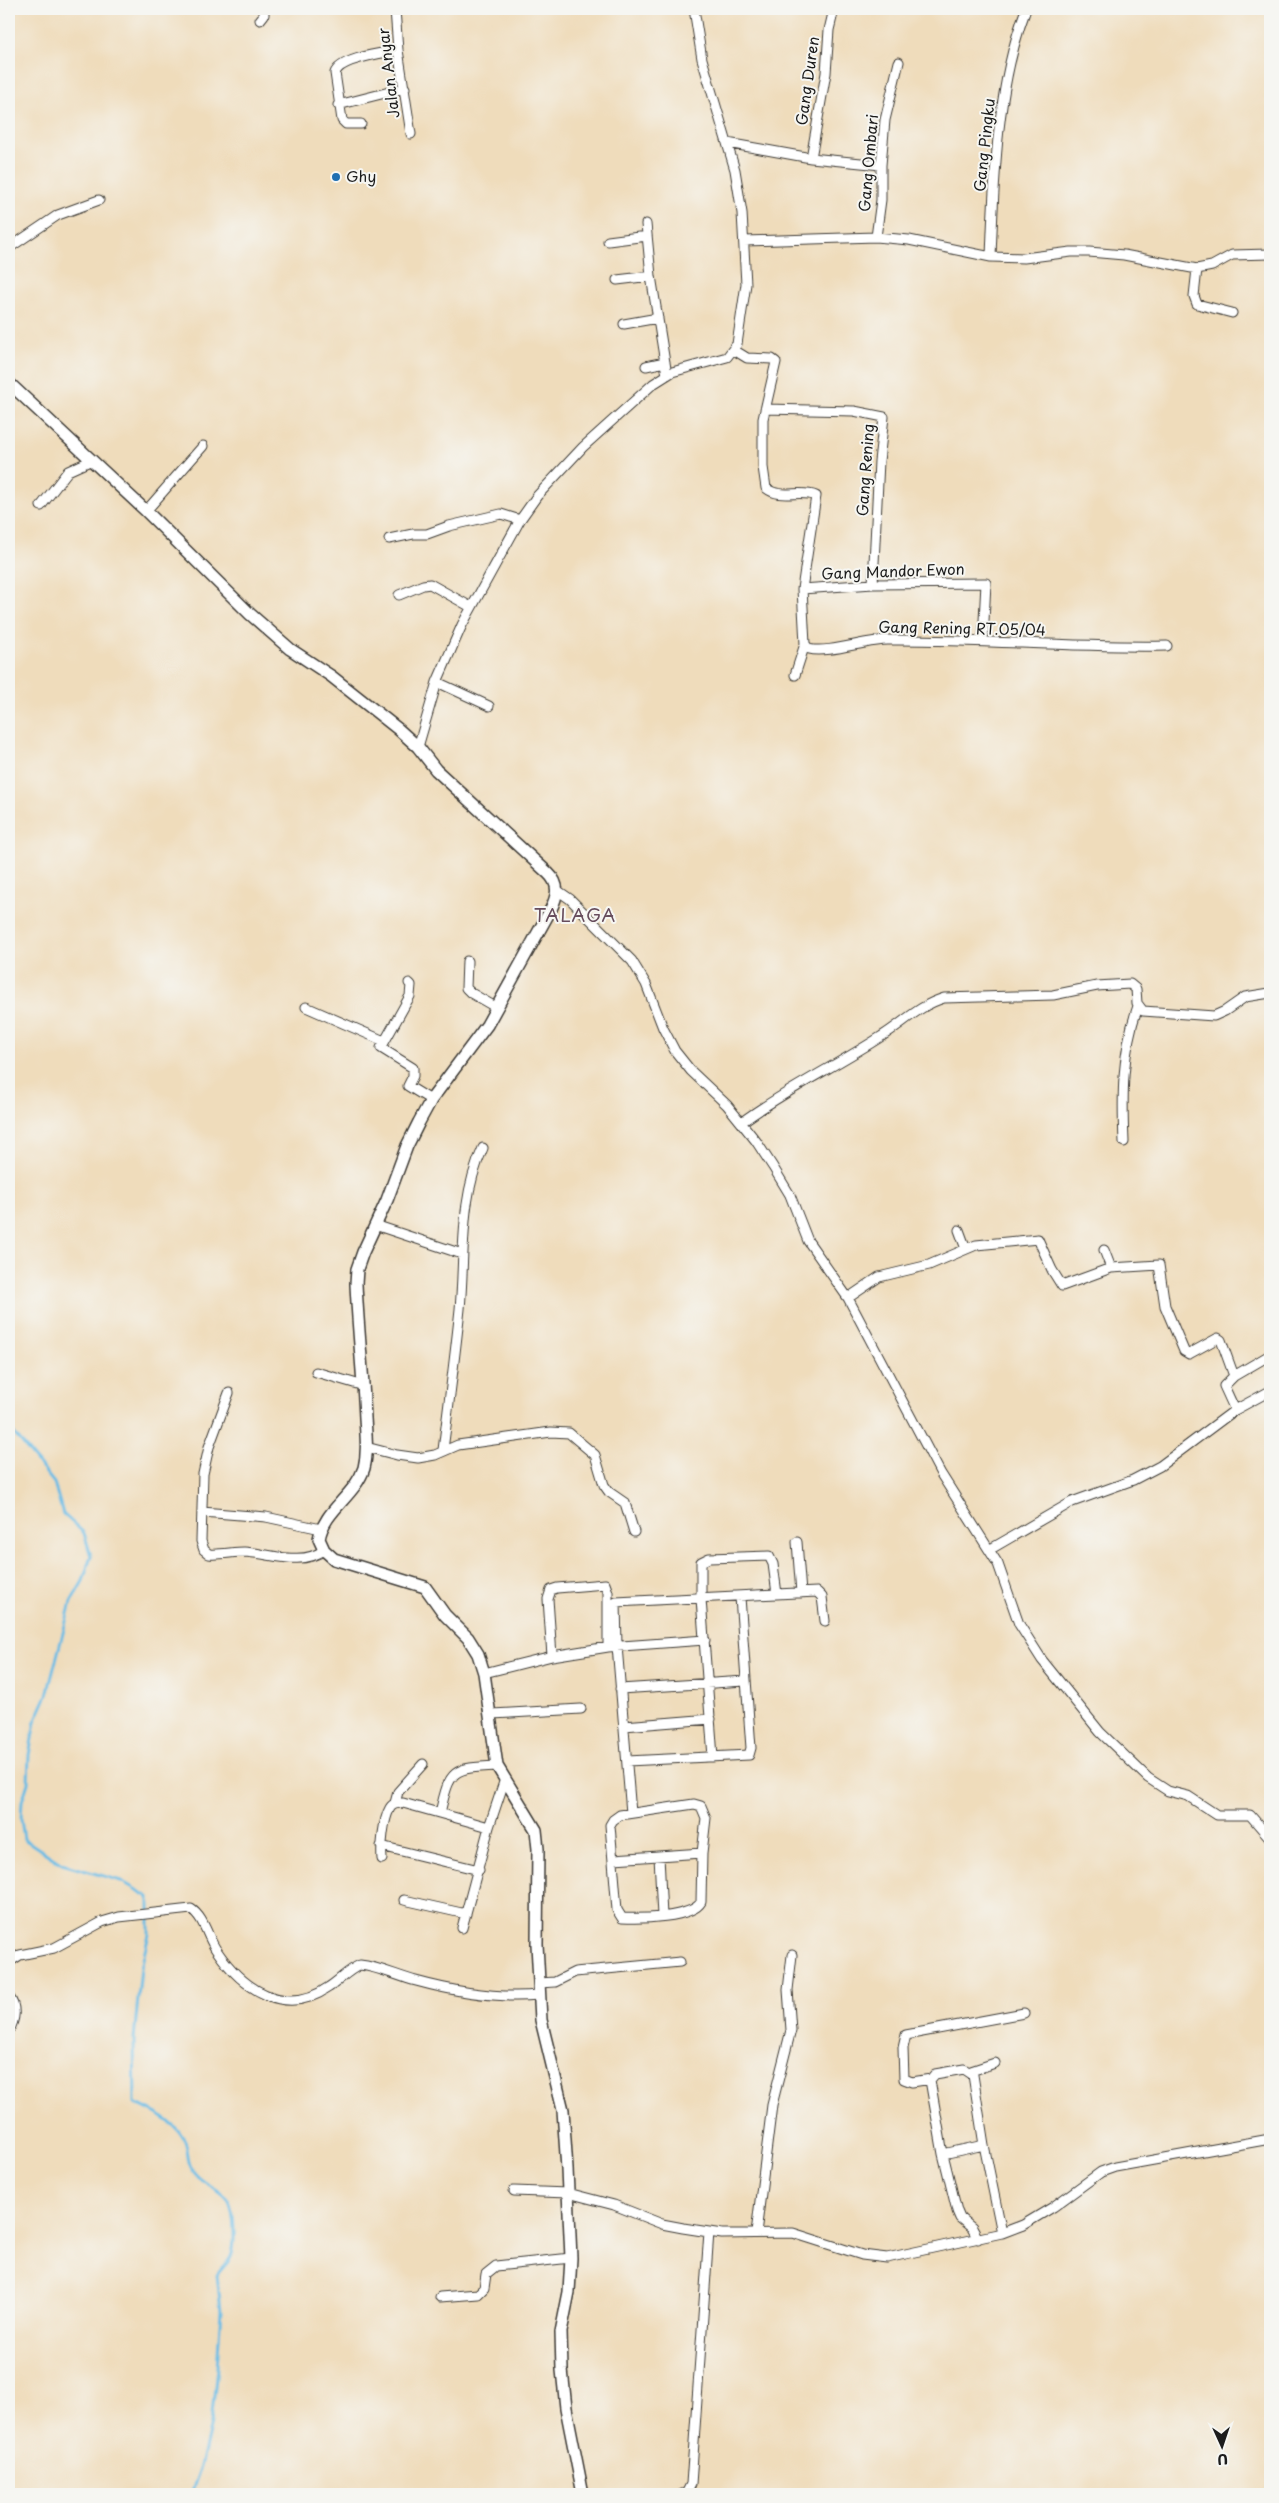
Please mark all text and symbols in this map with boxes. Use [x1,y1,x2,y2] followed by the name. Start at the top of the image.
[371,26,404,120] street label: Jalan Anyar
[789,35,824,127] street label: Gang Duren
[967,97,1000,193] street label: Gang Pingku
[852,113,883,213] street label: Gang Ombari
[346,164,376,187] place label: Ghy
[330,171,342,183] marker: Ghy
[850,423,879,517] street label: Gang Rening
[821,557,965,584] street label: Gang Mandor Ewon
[878,615,1046,640] street label: Gang Rening RT.05/04
[534,901,616,928] district label: TALAGA
[1196,2420,1246,2470] north arrow
[1217,2449,1229,2470] text: U

